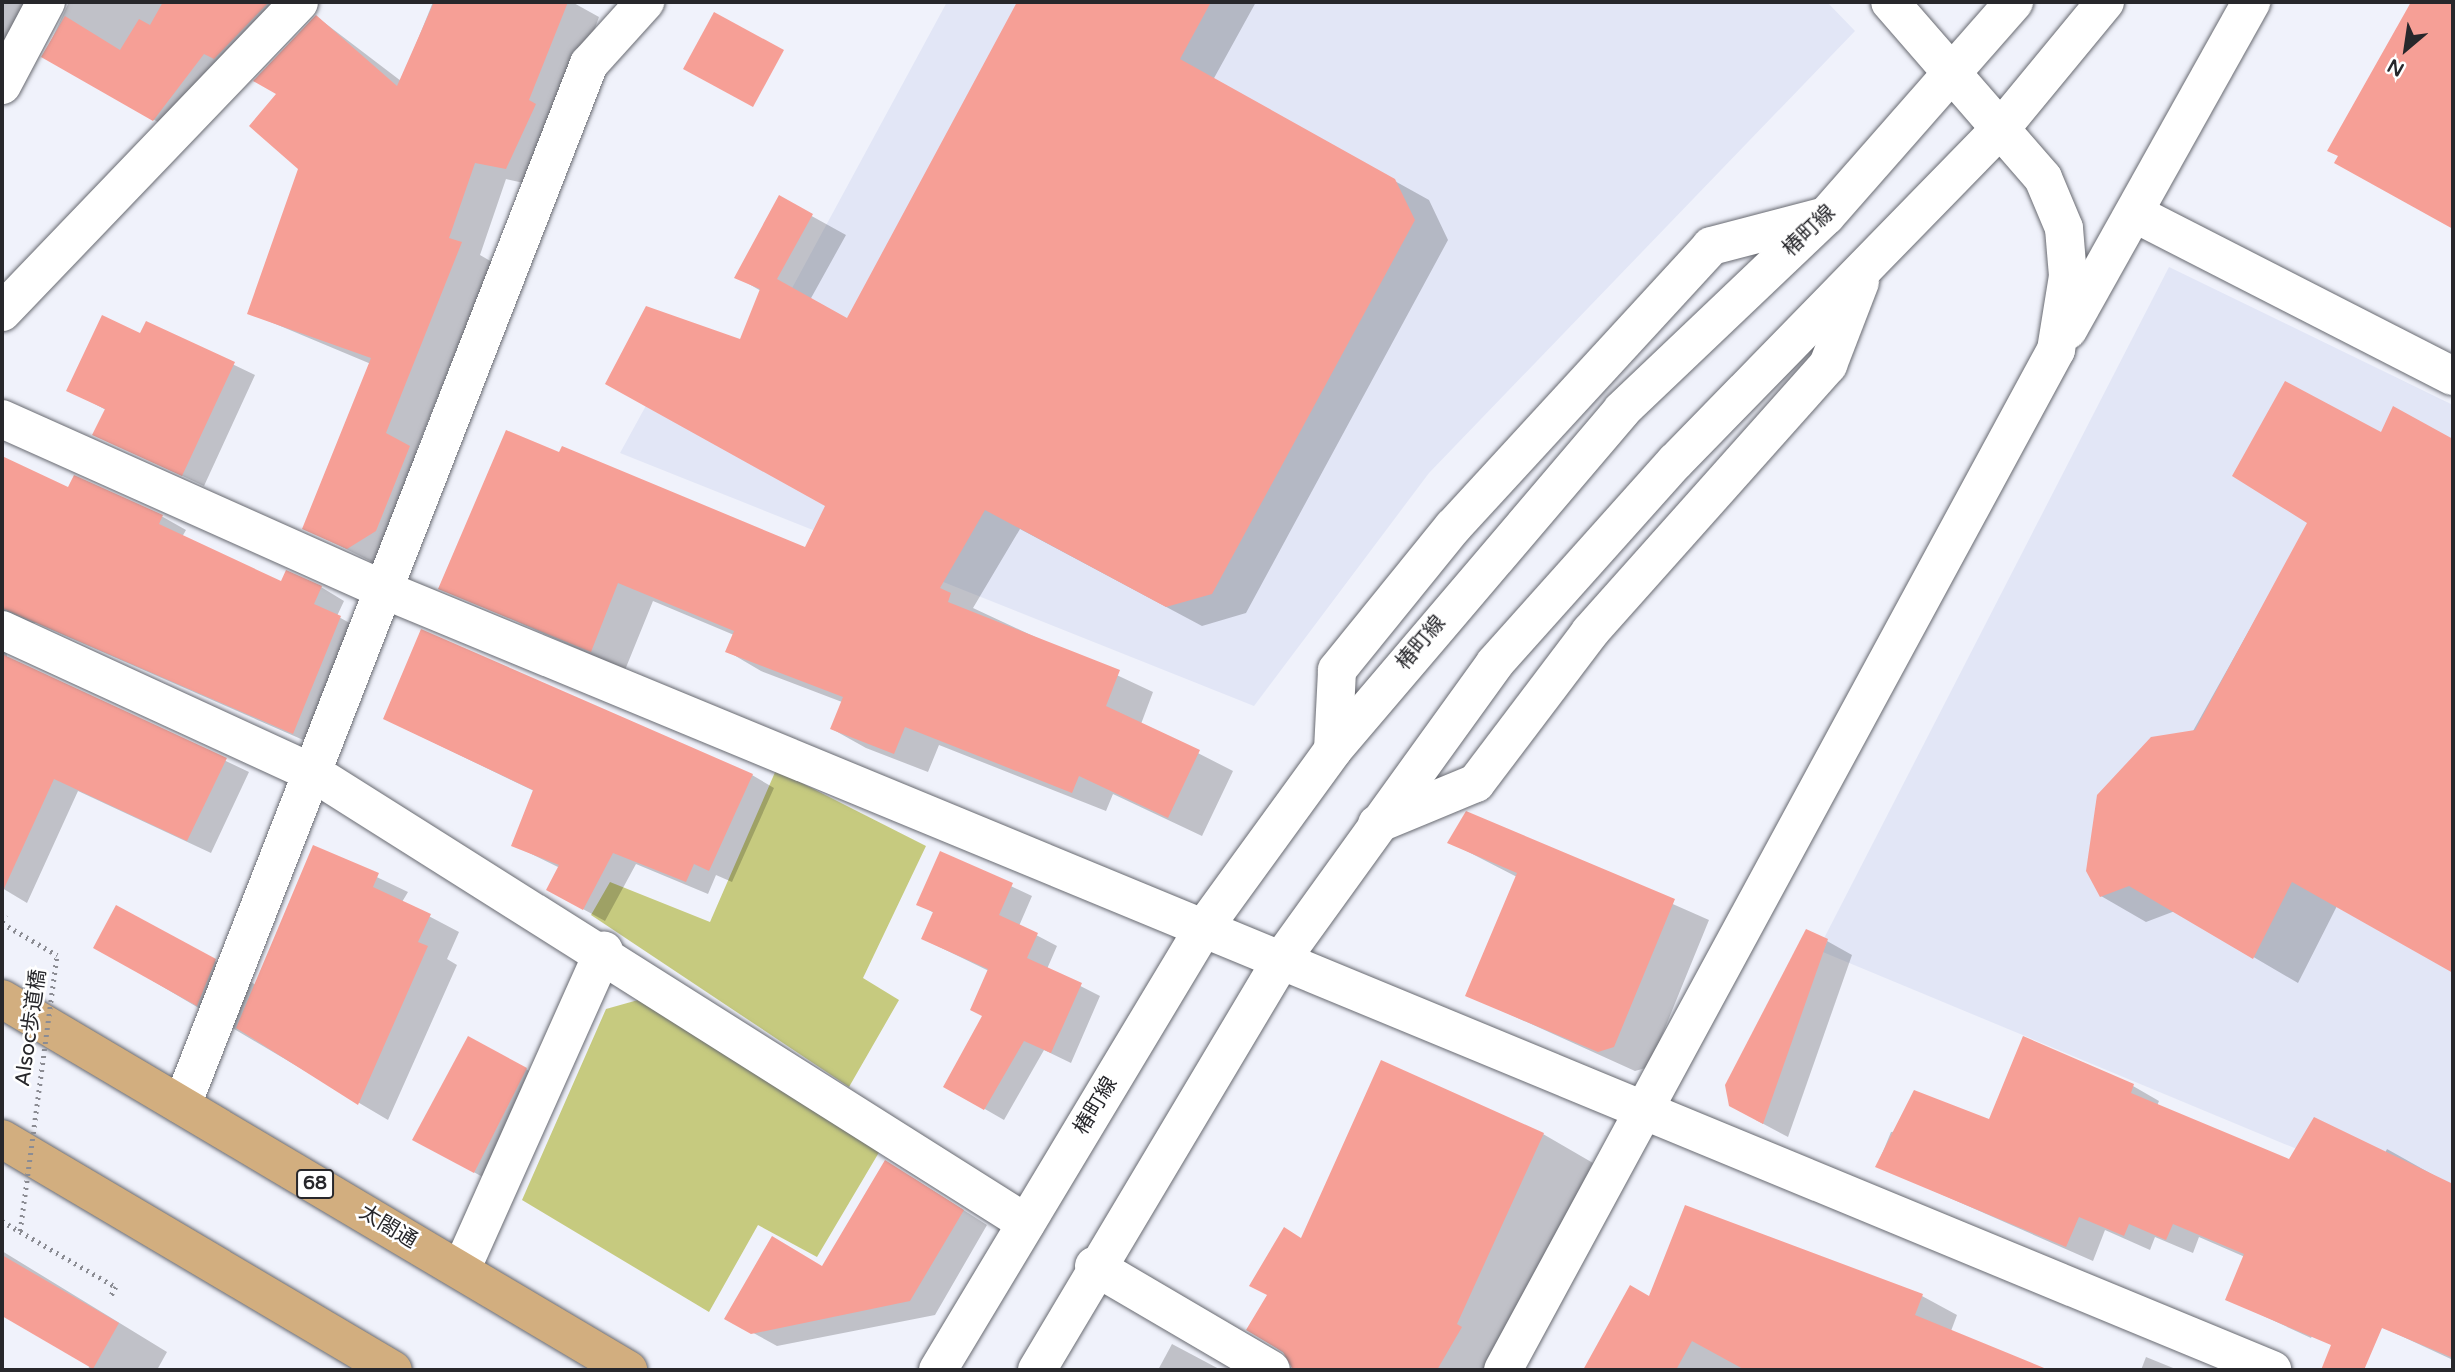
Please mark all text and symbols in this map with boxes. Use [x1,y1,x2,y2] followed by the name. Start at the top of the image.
[2371,14,2441,84] north arrow
[2384,54,2408,81] text: N
[1778,200,1840,262] street label: 椿町線
[1391,611,1451,675] street label: 椿町線
[10,968,52,1088] street label: Alsoc歩道橋
[1069,1073,1123,1139] street label: 椿町線
[296,1168,334,1200] road number: 68
[355,1200,421,1254] street label: 太閤通

